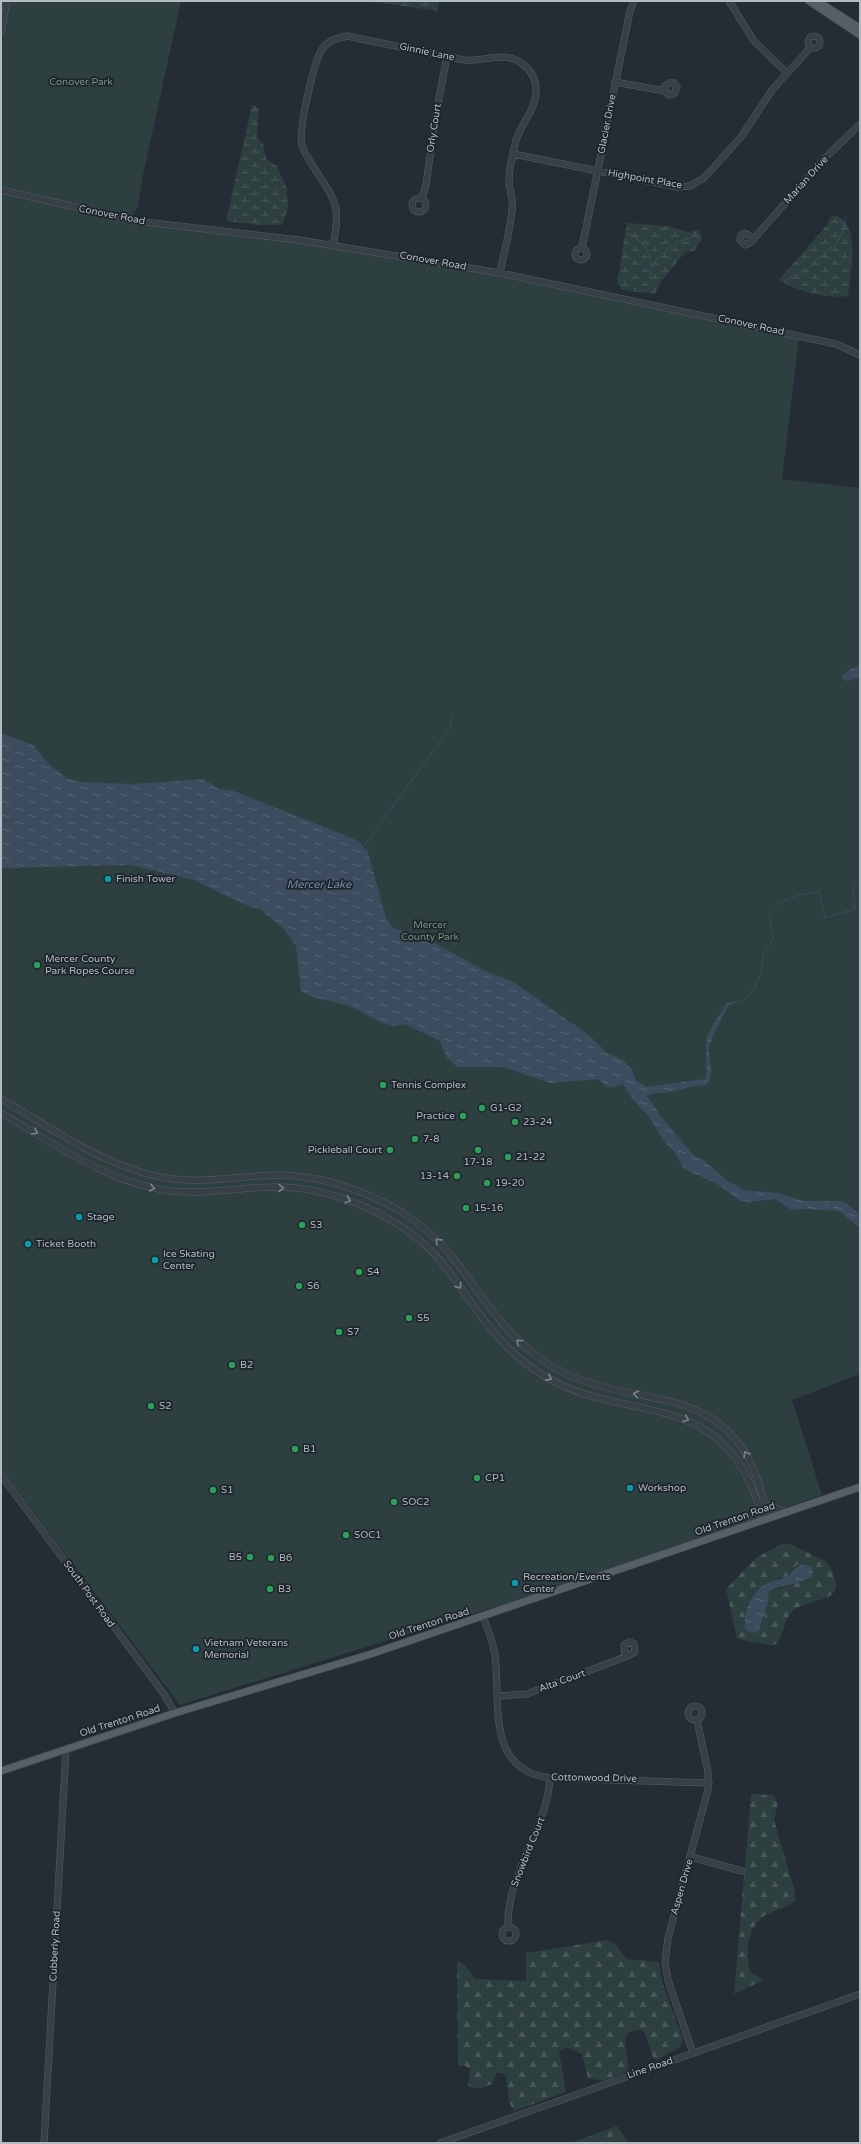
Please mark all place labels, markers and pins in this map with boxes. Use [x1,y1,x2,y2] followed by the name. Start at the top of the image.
[116,873,175,885] place label: Finish Tower
[103,874,113,884] marker: Finish Tower
[45,953,135,977] place label: Mercer County Park Ropes Course
[32,960,42,970] marker: Mercer County Park Ropes Course
[391,1079,466,1091] place label: Tennis Complex
[378,1080,388,1090] marker: Tennis Complex
[490,1102,522,1114] place label: G1-G2
[477,1103,487,1113] marker: G1-G2
[416,1110,455,1122] place label: Practice
[458,1111,468,1121] marker: Practice
[523,1116,552,1128] place label: 23-24
[510,1117,520,1127] marker: 23-24
[423,1133,439,1145] place label: 7-8
[410,1134,420,1144] marker: 7-8
[308,1144,382,1156] place label: Pickleball Court
[385,1145,395,1155] marker: Pickleball Court
[473,1145,483,1155] marker: 17-18
[516,1151,545,1163] place label: 21-22
[503,1152,513,1162] marker: 21-22
[464,1156,493,1168] place label: 17-18
[420,1170,449,1182] place label: 13-14
[452,1171,462,1181] marker: 13-14
[495,1177,524,1189] place label: 19-20
[482,1178,492,1188] marker: 19-20
[474,1202,503,1214] place label: 15-16
[461,1203,471,1213] marker: 15-16
[87,1211,115,1223] place label: Stage
[74,1212,84,1222] marker: Stage
[310,1219,322,1231] place label: S3
[297,1220,307,1230] marker: S3
[36,1238,96,1250] place label: Ticket Booth
[23,1239,33,1249] marker: Ticket Booth
[163,1248,215,1272] place label: Ice Skating Center
[150,1255,160,1265] marker: Ice Skating Center
[367,1266,379,1278] place label: S4
[354,1267,364,1277] marker: S4
[307,1280,319,1292] place label: S6
[294,1281,304,1291] marker: S6
[417,1312,429,1324] place label: S5
[404,1313,414,1323] marker: S5
[347,1326,359,1338] place label: S7
[334,1327,344,1337] marker: S7
[240,1359,253,1371] place label: B2
[227,1360,237,1370] marker: B2
[159,1400,171,1412] place label: S2
[146,1401,156,1411] marker: S2
[303,1443,316,1455] place label: B1
[290,1444,300,1454] marker: B1
[485,1472,505,1484] place label: CP1
[472,1473,482,1483] marker: CP1
[638,1482,686,1494] place label: Workshop
[625,1483,635,1493] marker: Workshop
[221,1484,233,1496] place label: S1
[208,1485,218,1495] marker: S1
[402,1496,430,1508] place label: SOC2
[389,1497,399,1507] marker: SOC2
[354,1529,382,1541] place label: SOC1
[341,1530,351,1540] marker: SOC1
[229,1551,242,1563] place label: B5
[245,1552,255,1562] marker: B5
[279,1552,292,1564] place label: B6
[266,1553,276,1563] marker: B6
[523,1571,611,1595] place label: Recreation/Events Center
[510,1578,520,1588] marker: Recreation/Events Center
[278,1583,291,1595] place label: B3
[265,1584,275,1594] marker: B3
[204,1637,288,1661] place label: Vietnam Veterans Memorial
[191,1644,201,1654] marker: Vietnam Veterans Memorial

